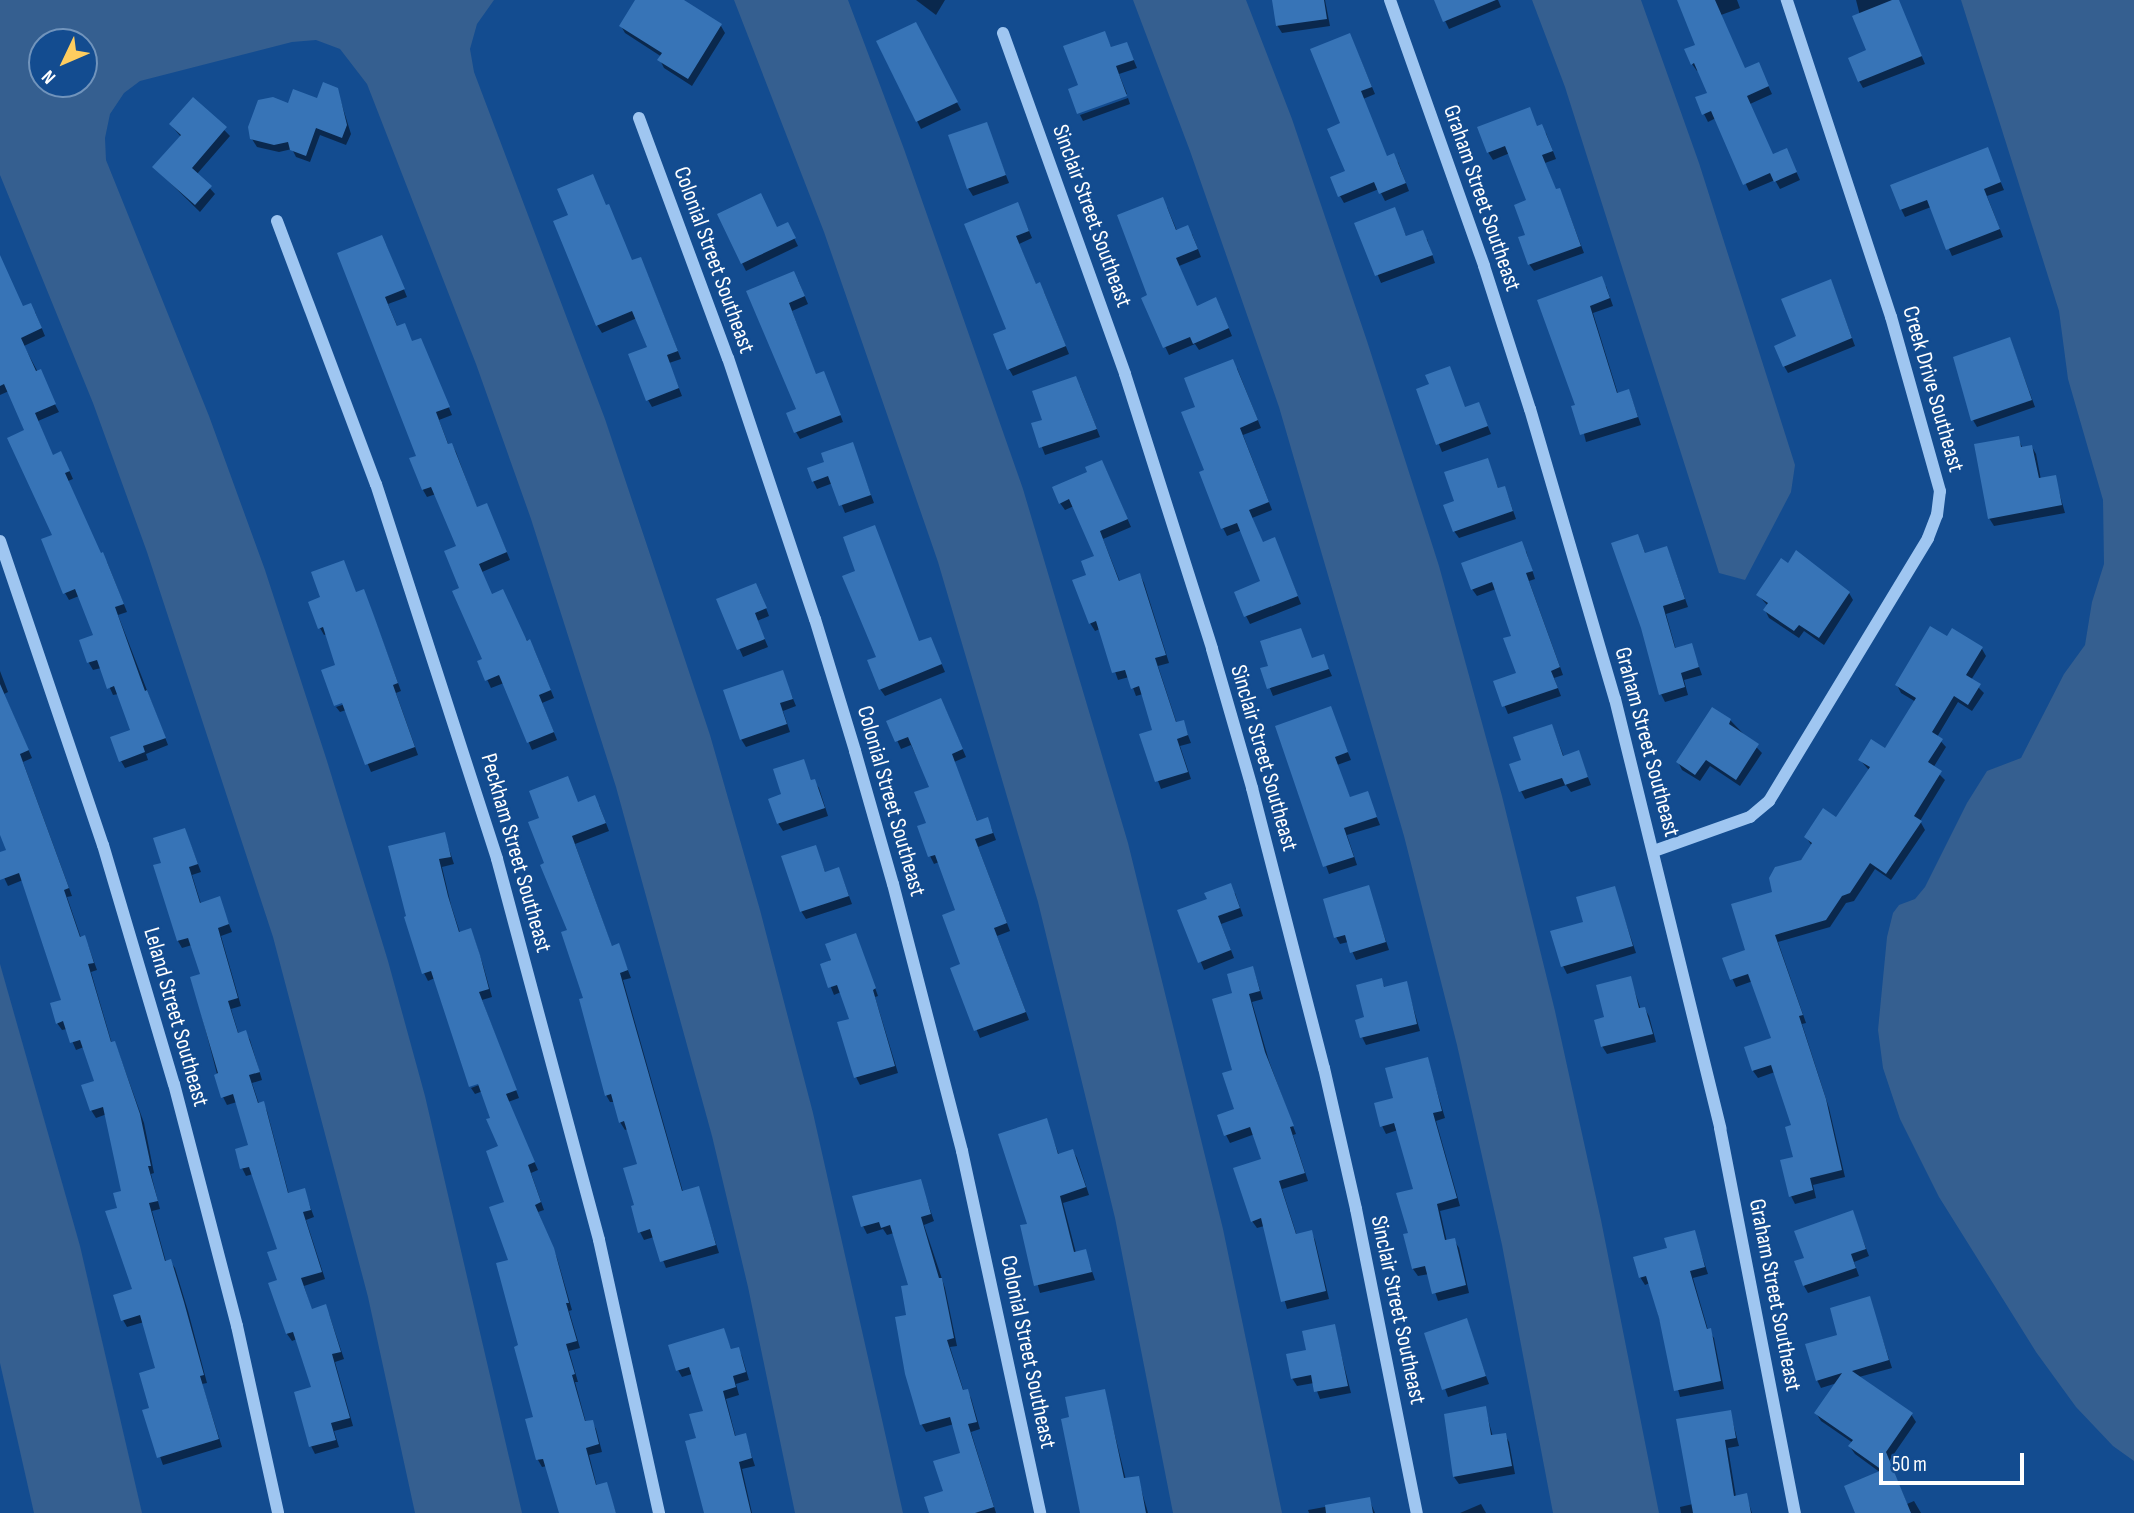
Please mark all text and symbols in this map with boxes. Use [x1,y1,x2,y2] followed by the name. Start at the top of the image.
[28,28,98,98] north arrow
[37,65,61,88] text: N
[1437,101,1527,295] street label: Graham Street Southeast
[1046,121,1138,311] street label: Sinclair Street Southeast
[667,163,761,357] street label: Colonial Street Southeast
[1896,303,1970,475] street label: Creek Drive Southeast
[1608,644,1686,840] street label: Graham Street Southeast
[1224,662,1304,854] street label: Sinclair Street Southeast
[851,703,931,899] street label: Colonial Street Southeast
[474,750,558,956] street label: Peckham Street Southeast
[137,924,215,1110] street label: Leland Street Southeast
[1743,1197,1807,1393] street label: Graham Street Southeast
[1365,1213,1431,1407] street label: Sinclair Street Southeast
[994,1253,1062,1451] street label: Colonial Street Southeast
[1882,1440,2027,1484] scale bar
[1892,1452,1927,1477] text: 50 m

